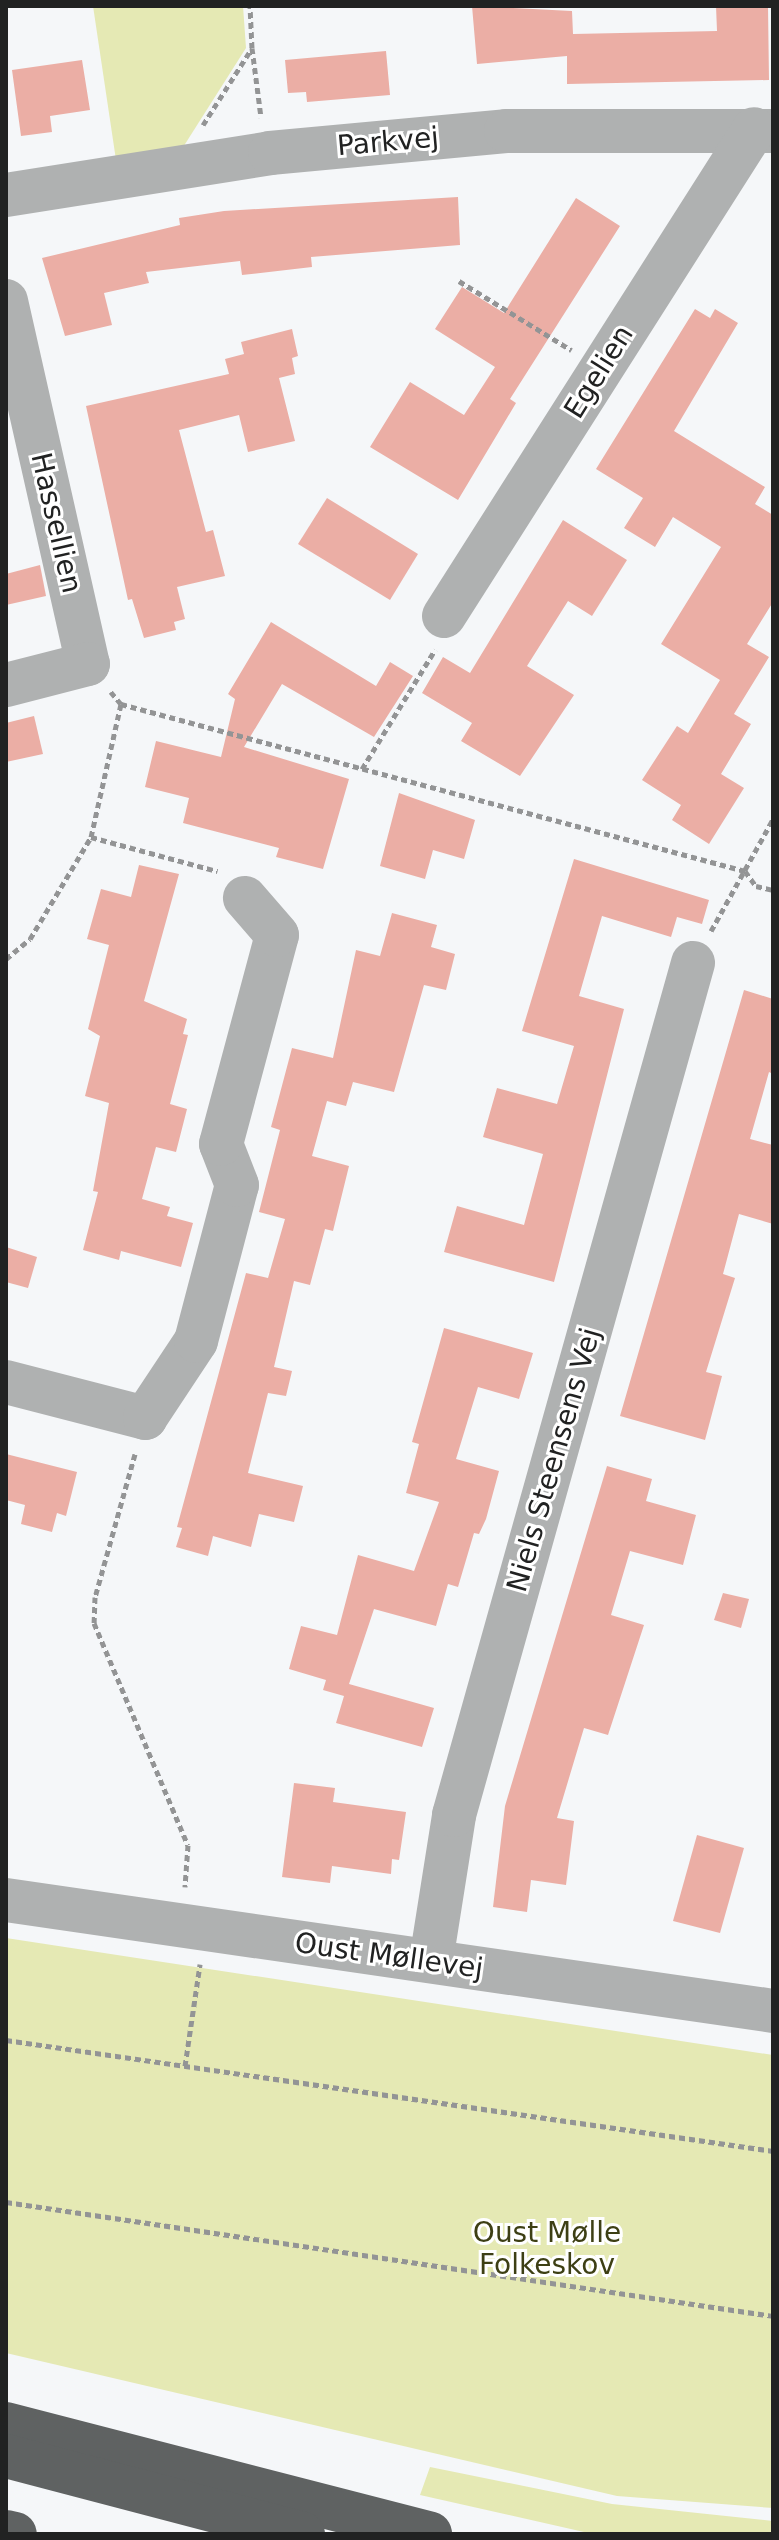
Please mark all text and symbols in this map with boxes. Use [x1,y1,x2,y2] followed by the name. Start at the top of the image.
[336,121,440,163] street label: Parkvej
[557,319,641,425] street label: Egelien
[24,450,88,596] street label: Hassellien
[500,1324,608,1596] street label: Niels Steensens Vej
[293,1926,485,1986] street label: Oust Møllevej
[473,2216,621,2282] park label: Oust Mølle Folkeskov

